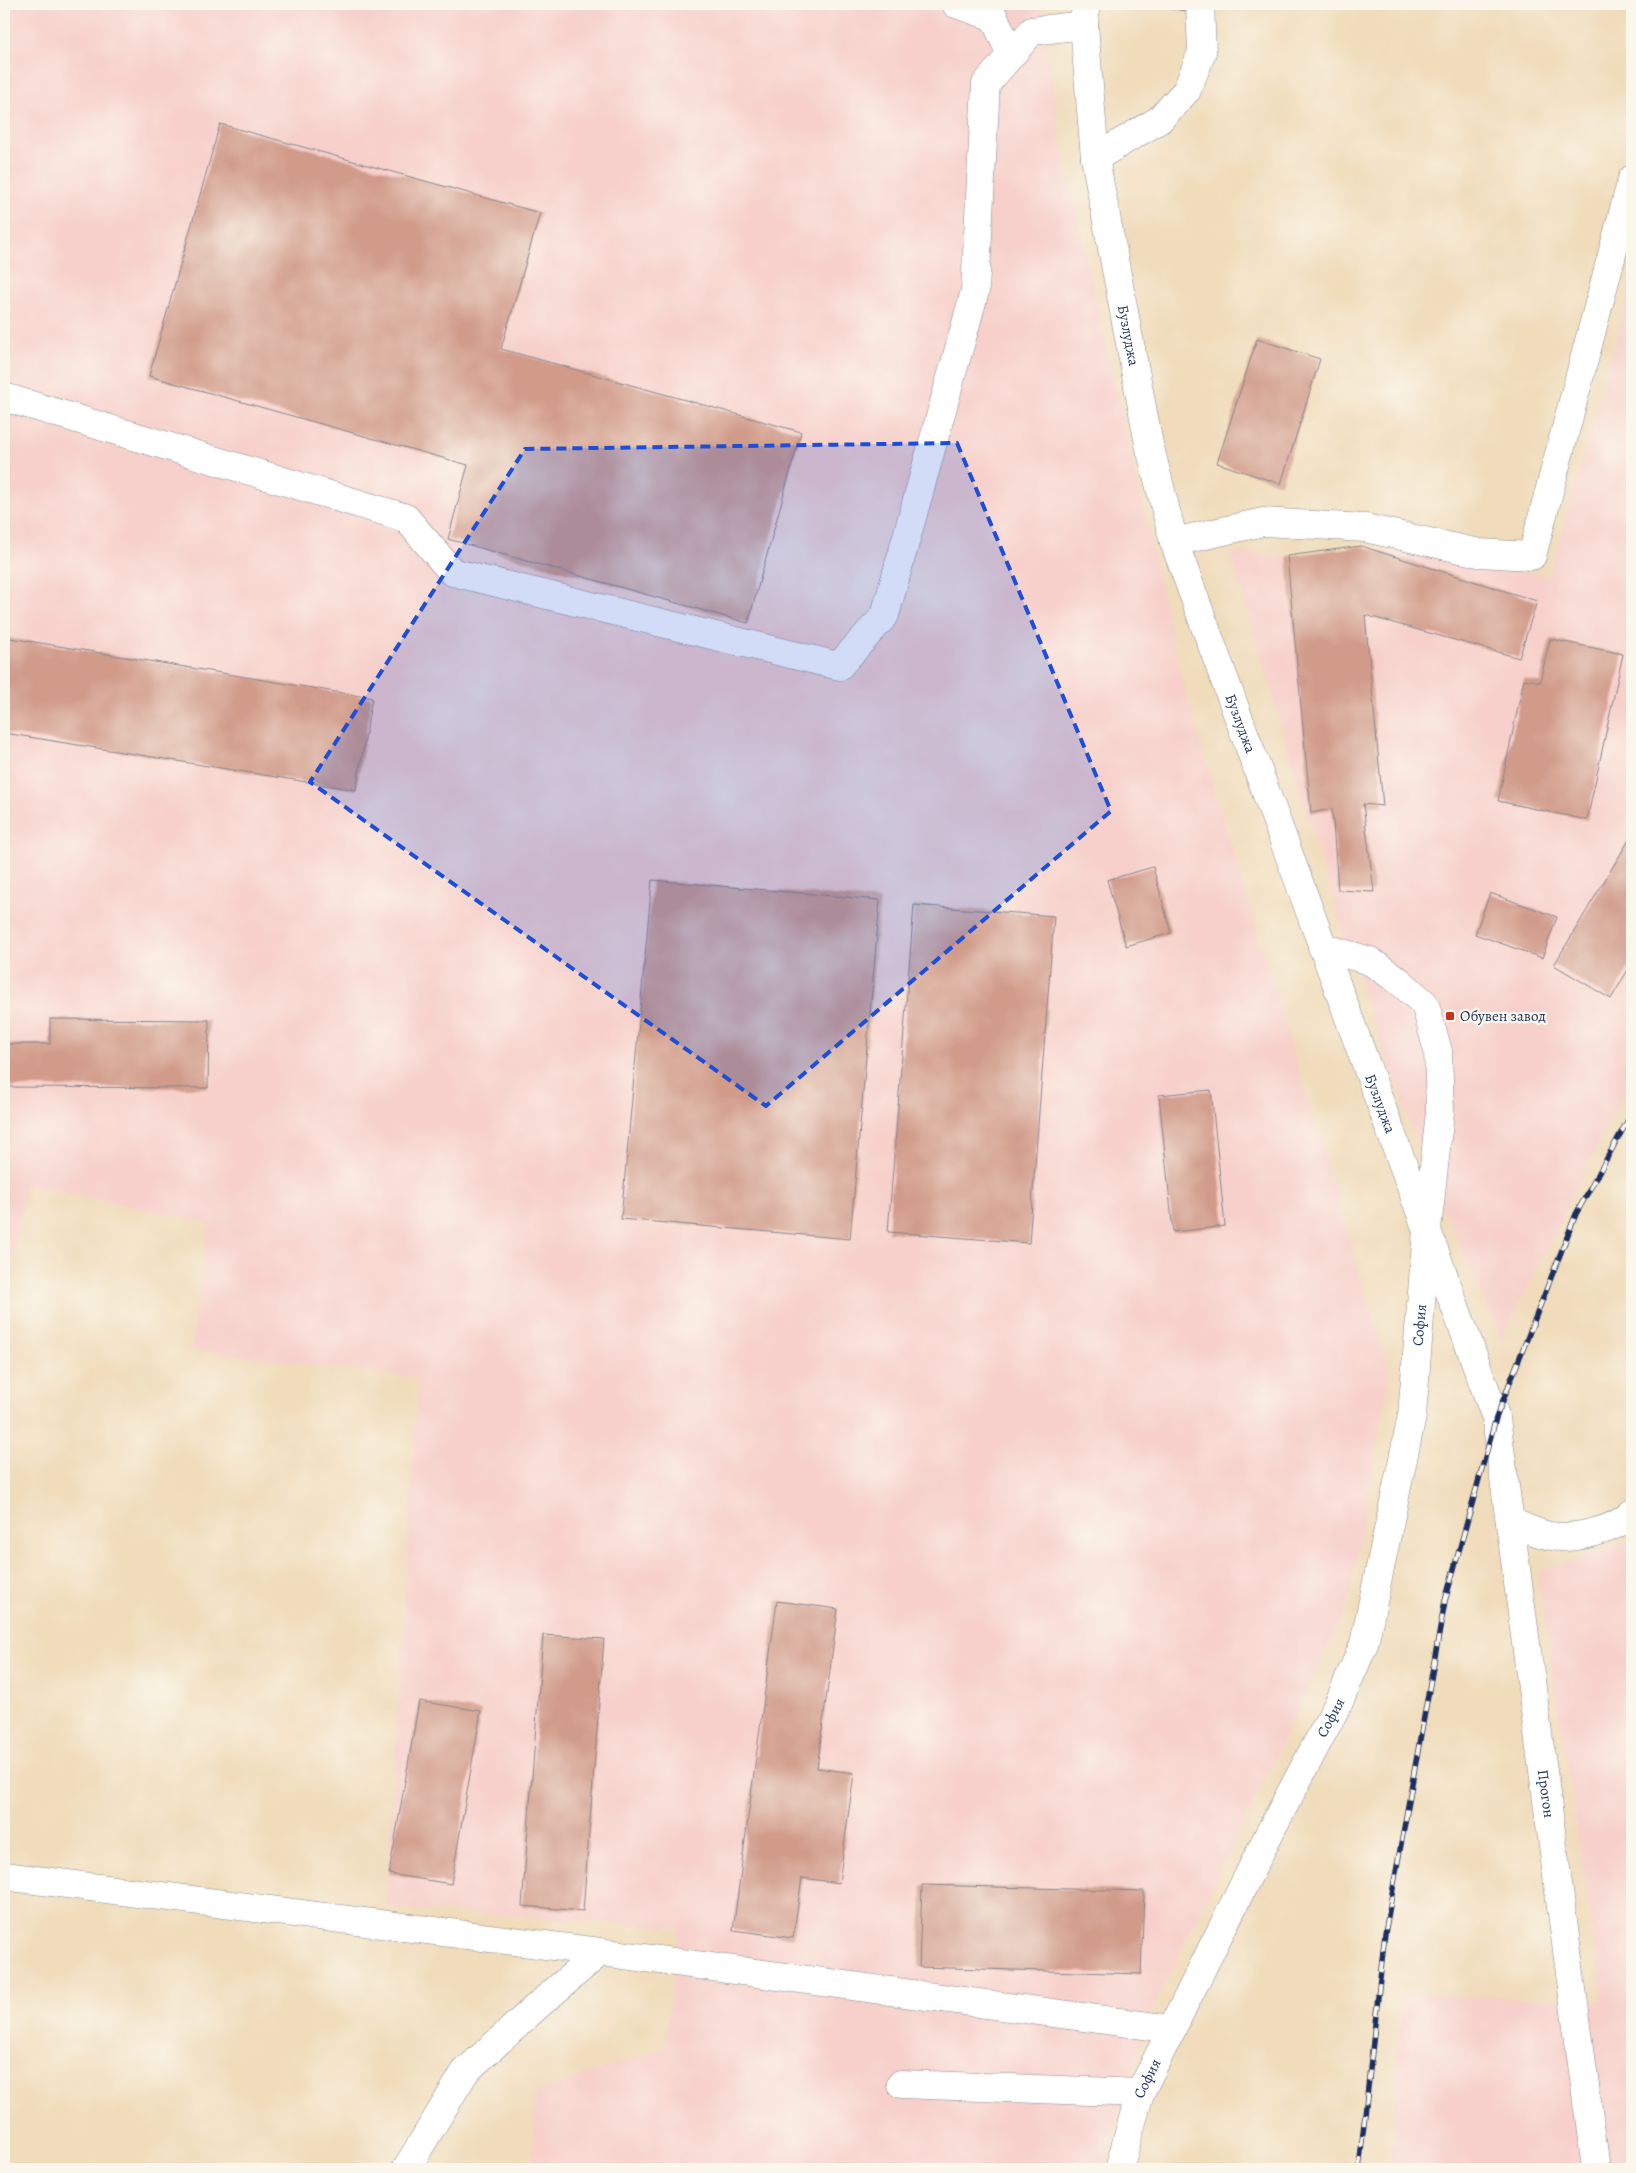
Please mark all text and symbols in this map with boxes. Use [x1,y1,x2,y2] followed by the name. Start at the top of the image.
[1113,303,1144,368] street label: Бузлуджа
[1221,691,1261,756] street label: Бузлуджа
[1460,1006,1546,1026] place label: Обувен завод
[1444,1010,1456,1022] marker: Обувен завод
[1360,1071,1400,1136] street label: Бузлуджа
[1408,1303,1431,1347] street label: София
[1312,1694,1349,1741] street label: София
[1533,1768,1559,1819] street label: Прогон
[1129,2055,1165,2100] street label: София

